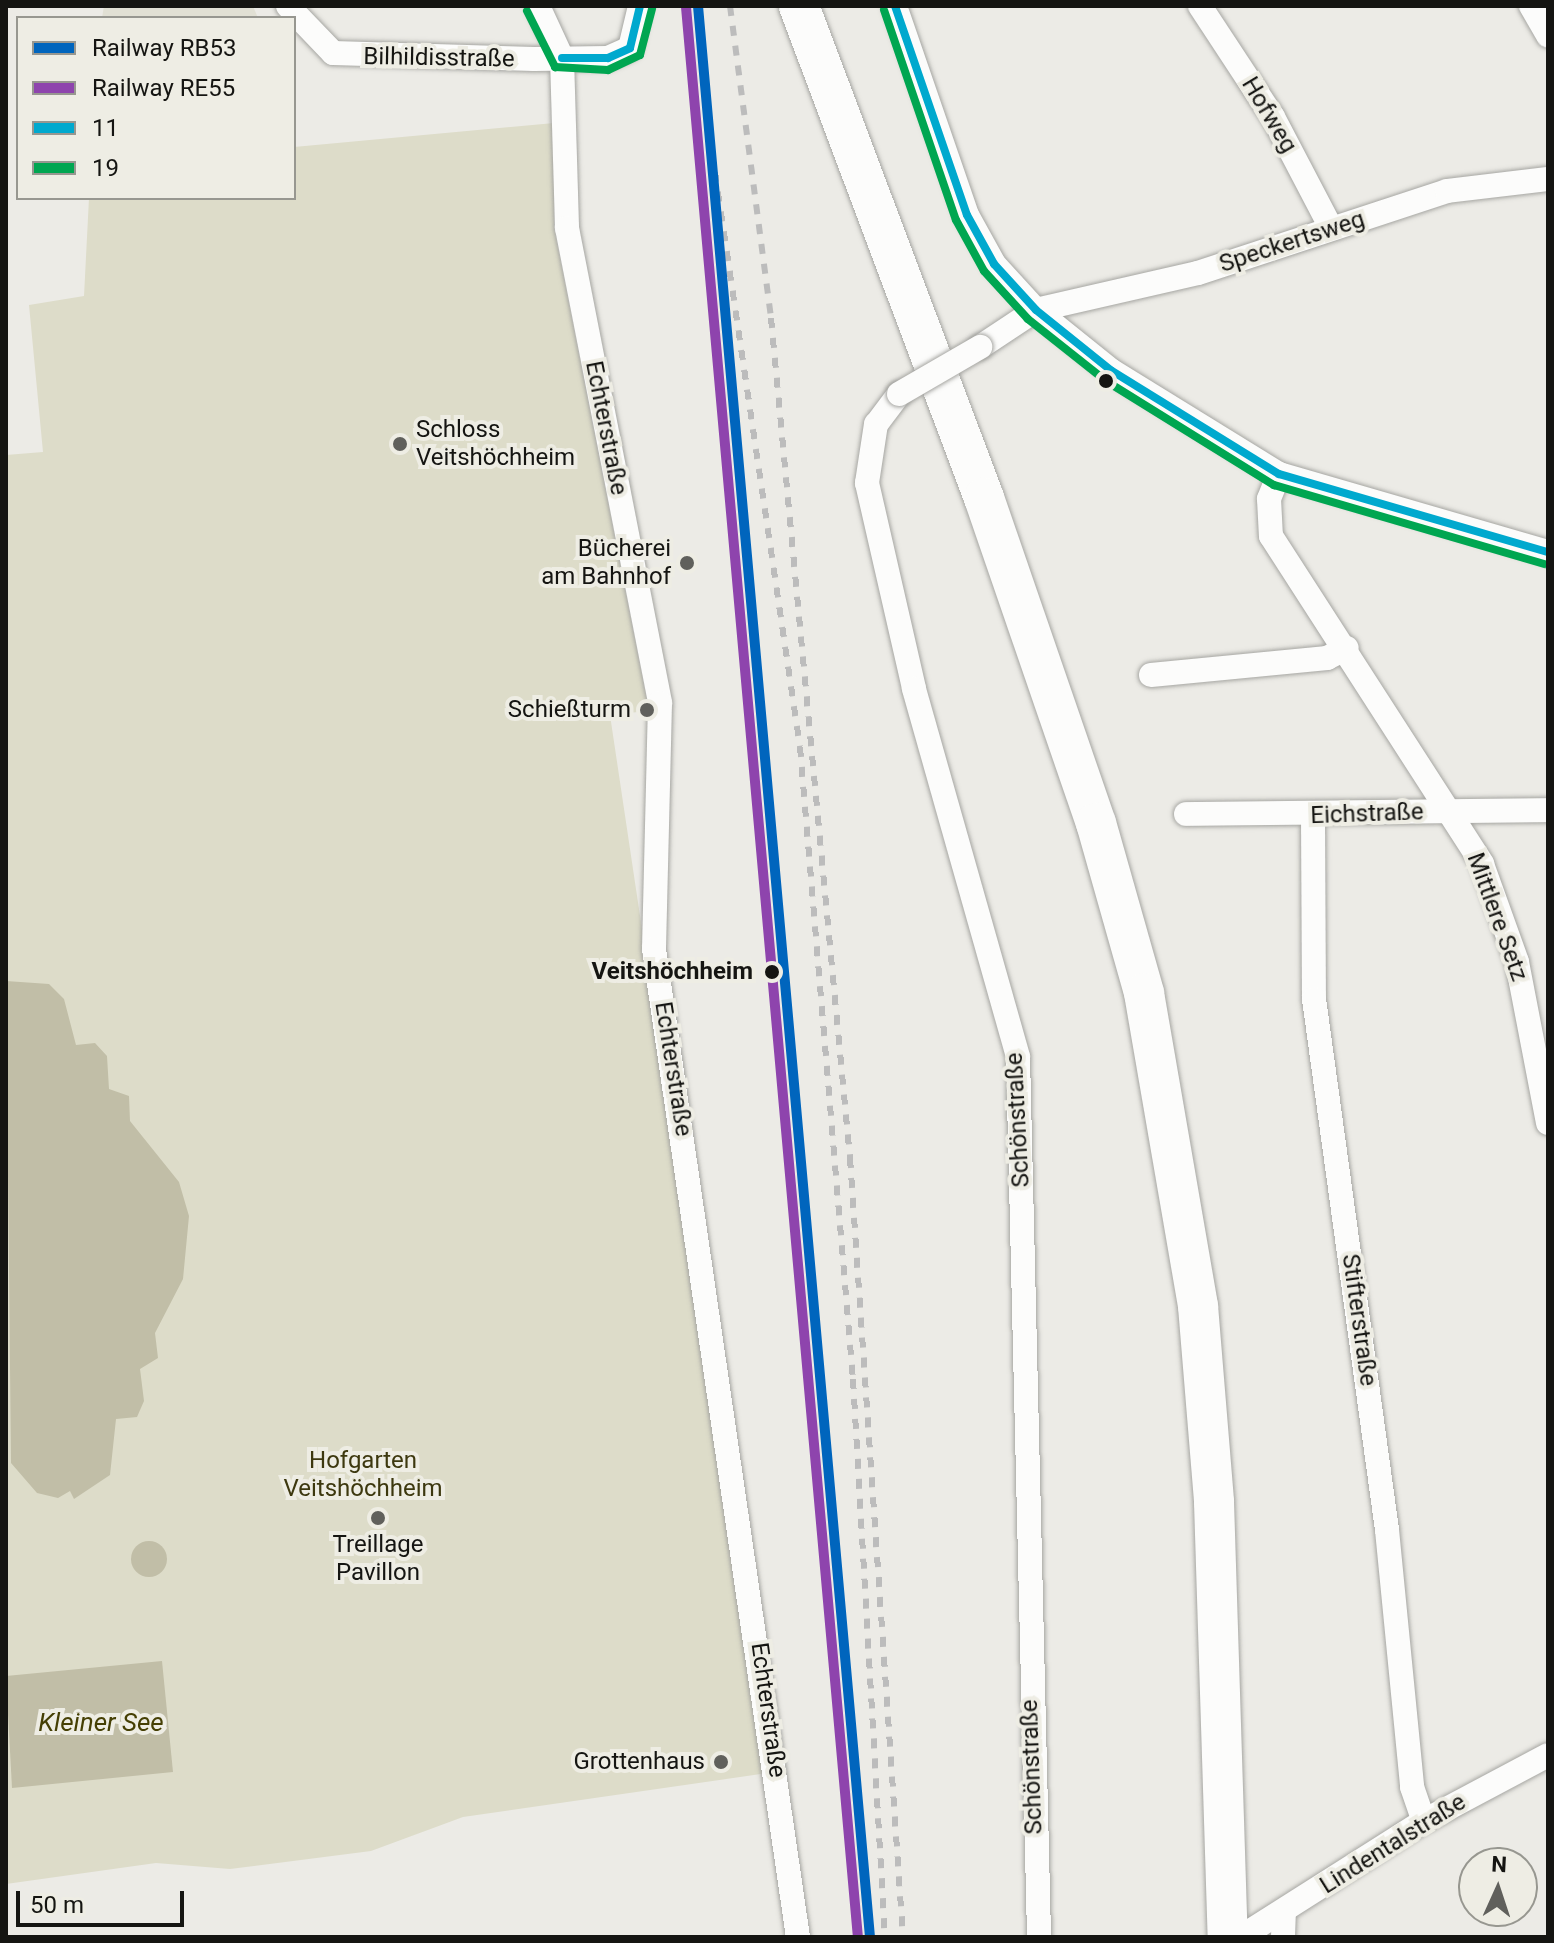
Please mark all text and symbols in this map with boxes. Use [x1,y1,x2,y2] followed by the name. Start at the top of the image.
[16,16,296,200] legend
[92,34,236,62] text: Railway RB53
[363,42,515,74] street label: Bilhildisstraße
[1235,72,1303,158] street label: Hofweg
[92,74,235,102] text: Railway RE55
[92,114,119,142] text: 11
[92,154,119,182] text: 19
[1216,205,1368,279] street label: Speckertsweg
[579,359,633,497] street label: Echterstraße
[1098,373,1114,389] unlabelled marker
[416,416,575,472] place label: Schloss Veitshöchheim
[391,435,409,453] marker: Schloss Veitshöchheim
[541,535,671,591] place label: Bücherei am Bahnhof
[678,554,696,572] marker: Bücherei am Bahnhof
[508,696,631,724] place label: Schießturm
[638,701,656,719] marker: Schießturm
[1310,798,1424,830] street label: Eichstraße
[1460,849,1534,985] street label: Mittlere Setz
[592,958,753,986] place label: Veitshöchheim
[760,960,784,984] marker: Veitshöchheim
[648,1000,698,1138] street label: Echterstraße
[1000,1052,1036,1188] street label: Schönstraße
[1335,1252,1383,1388] street label: Stifterstraße
[283,1447,443,1503] park label: Hofgarten Veitshöchheim
[369,1509,387,1527] marker: Treillage Pavillon
[333,1531,423,1587] place label: Treillage Pavillon
[744,1641,792,1779] street label: Echterstraße
[1015,1699,1049,1835] street label: Schönstraße
[38,1707,164,1739] water label: Kleiner See
[573,1748,705,1776] place label: Grottenhaus
[712,1753,730,1771] marker: Grottenhaus
[1315,1788,1471,1900] street label: Lindentalstraße
[1458,1847,1538,1927] north arrow
[1491,1852,1508,1877] text: N
[20,1875,188,1925] scale bar
[30,1891,84,1919] text: 50 m

